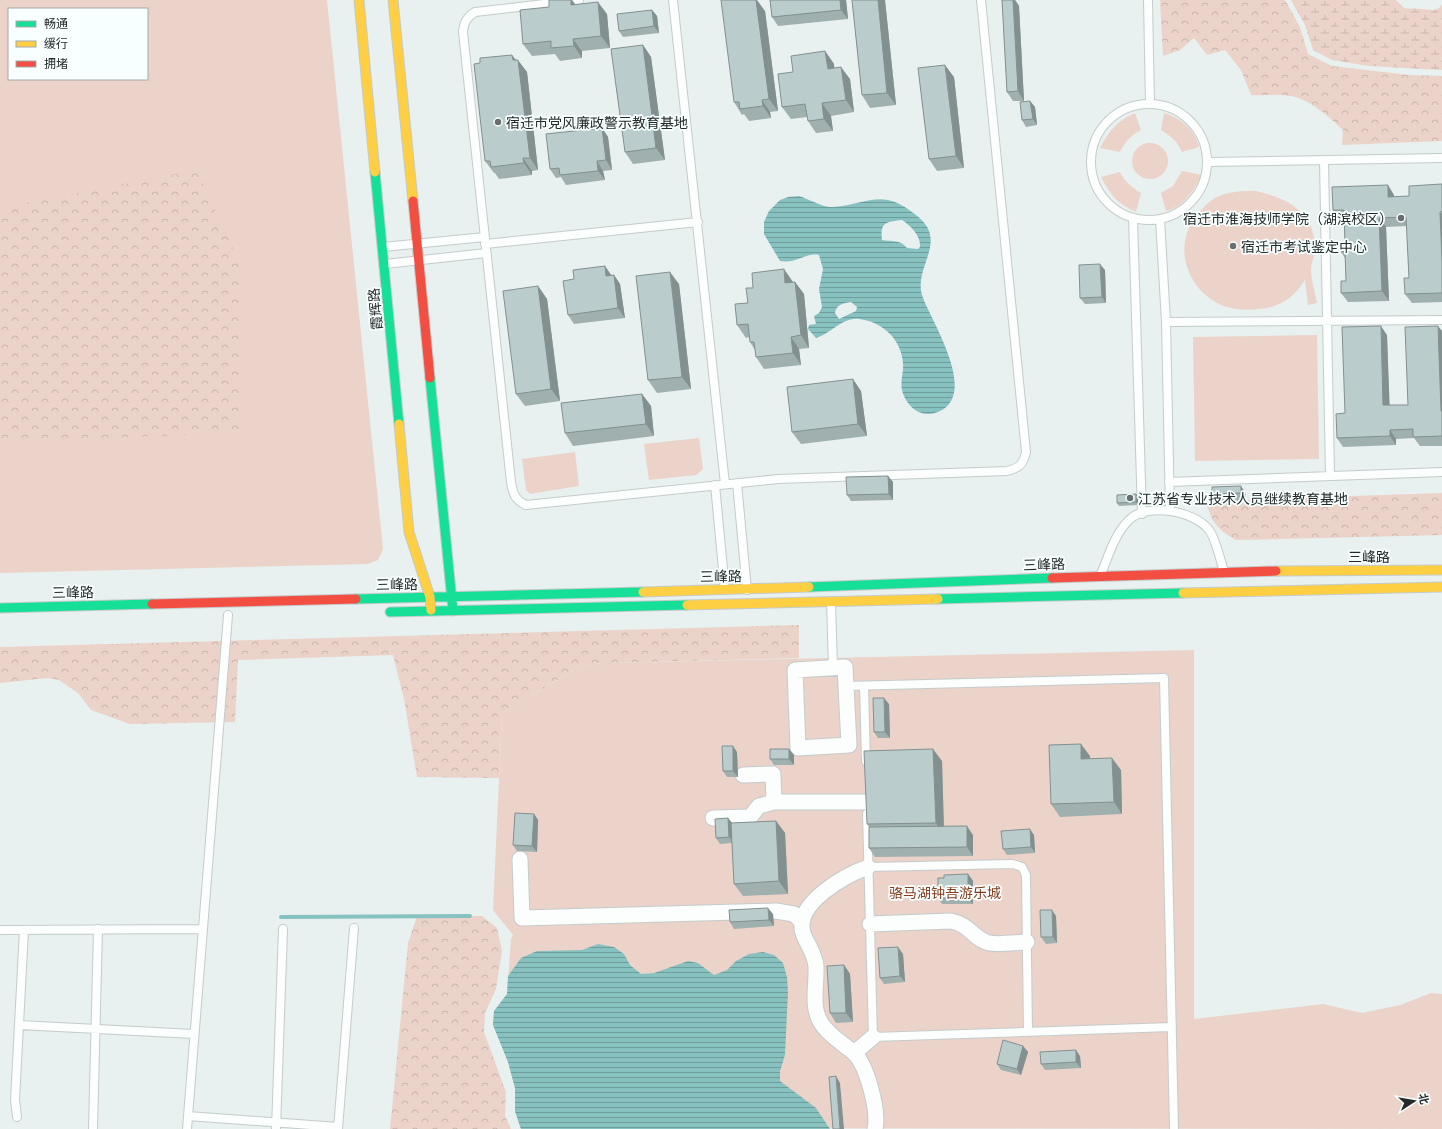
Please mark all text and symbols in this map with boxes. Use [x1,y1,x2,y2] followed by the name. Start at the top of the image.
[8,8,148,80] legend
[44,16,68,31] text: 畅通
[44,36,68,51] text: 缓行
[44,56,68,71] text: 拥堵
[506,114,688,131] place label: 宿迁市党风廉政警示教育基地
[493,117,503,127] marker: 宿迁市党风廉政警示教育基地
[1183,210,1393,227] place label: 宿迁市淮海技师学院（湖滨校区）
[1396,213,1406,223] marker: 宿迁市淮海技师学院（湖滨校区）
[1241,238,1367,255] place label: 宿迁市考试鉴定中心
[1228,241,1238,251] marker: 宿迁市考试鉴定中心
[365,287,385,331] street label: 霞辉路
[1138,490,1348,507] place label: 江苏省专业技术人员继续教育基地
[1125,493,1135,503] marker: 江苏省专业技术人员继续教育基地
[1348,548,1390,565] street label: 三峰路
[1023,555,1065,573] street label: 三峰路
[700,567,742,585] street label: 三峰路
[376,575,418,593] street label: 三峰路
[52,583,94,601] street label: 三峰路
[889,884,1001,901] park label: 骆马湖钟吾游乐城
[1394,1081,1434,1121] north arrow
[1417,1092,1432,1106] text: 北

